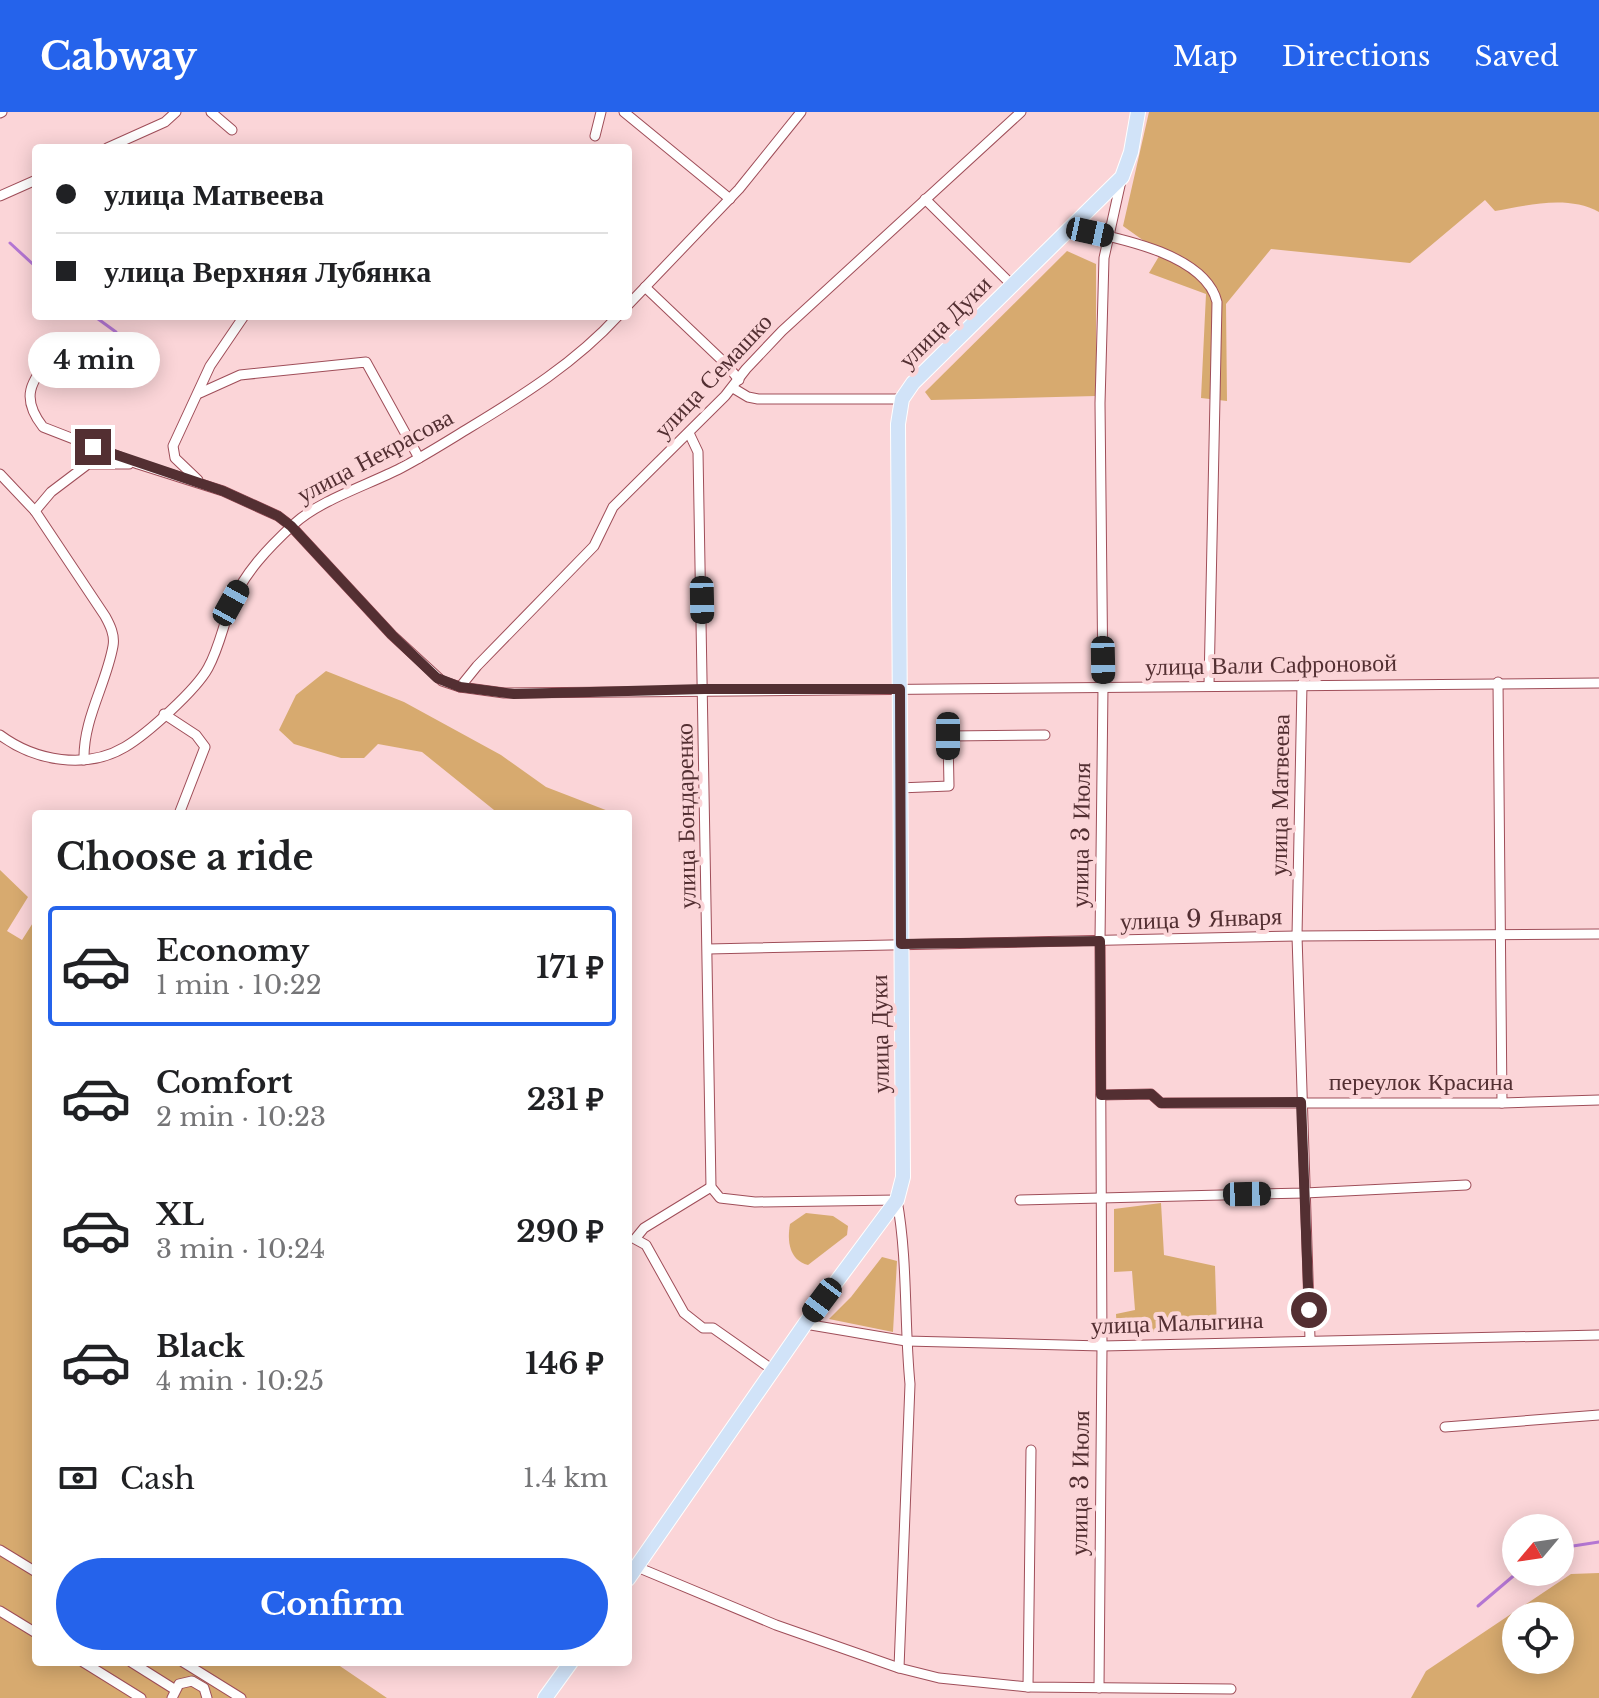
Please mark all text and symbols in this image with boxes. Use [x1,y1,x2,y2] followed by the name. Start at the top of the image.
[40,33,197,80] text: Cabway
[1173,39,1238,74] text: Map
[1282,39,1431,74] text: Directions
[1475,39,1559,74] text: Saved
[104,176,324,213] text: улица Матвеева
[1064,215,1116,249] car
[104,253,431,290] text: улица Верхняя Лубянка
[892,269,997,374] street label: улица Дуки
[648,307,778,444] street label: улица Семашко
[27,331,159,387] callout: 4 min
[53,344,135,376] text: 4 min
[292,402,458,509] street label: улица Некрасова
[75,429,111,465] route end
[209,576,253,630] car
[690,576,714,624] car
[1091,636,1115,684] car
[1145,648,1397,681] street label: улица Вали Сафроновой
[936,712,960,760] car
[1264,713,1295,876] street label: улица Матвеева
[669,723,702,909] street label: улица Бондаренко
[1065,762,1096,908] street label: улица 3 Июля
[56,835,313,880] text: Choose a ride
[1120,901,1282,936] street label: улица 9 Января
[60,930,132,1002] icon: car
[156,932,309,969] text: Economy
[536,949,604,986] text: 171 ₽
[156,969,322,1001] text: 1 min · 10:22
[864,974,895,1094] street label: улица Дуки
[60,1062,132,1134] icon: car
[156,1064,293,1101] text: Comfort
[1329,1067,1514,1096] street label: переулок Красина
[527,1081,604,1118] text: 231 ₽
[156,1101,326,1133] text: 2 min · 10:23
[1223,1182,1271,1206] car
[60,1194,132,1266] icon: car
[156,1196,204,1233] text: XL
[516,1213,604,1250] text: 290 ₽
[156,1233,325,1265] text: 3 min · 10:24
[798,1274,846,1326] car
[1291,1292,1327,1328] route start
[1090,1305,1264,1340] street label: улица Малыгина
[60,1326,132,1398] icon: car
[156,1328,244,1365] text: Black
[525,1345,604,1382] text: 146 ₽
[156,1365,324,1397] text: 4 min · 10:25
[1064,1410,1095,1556] street label: улица 3 Июля
[56,1456,100,1500] icon: cash
[120,1460,195,1497] text: Cash
[523,1462,608,1494] text: 1.4 km
[1502,1514,1574,1586] north arrow
[1502,1514,1574,1674] map controls
[56,1558,608,1650] button: Confirm
[1502,1602,1574,1674] button: locate

